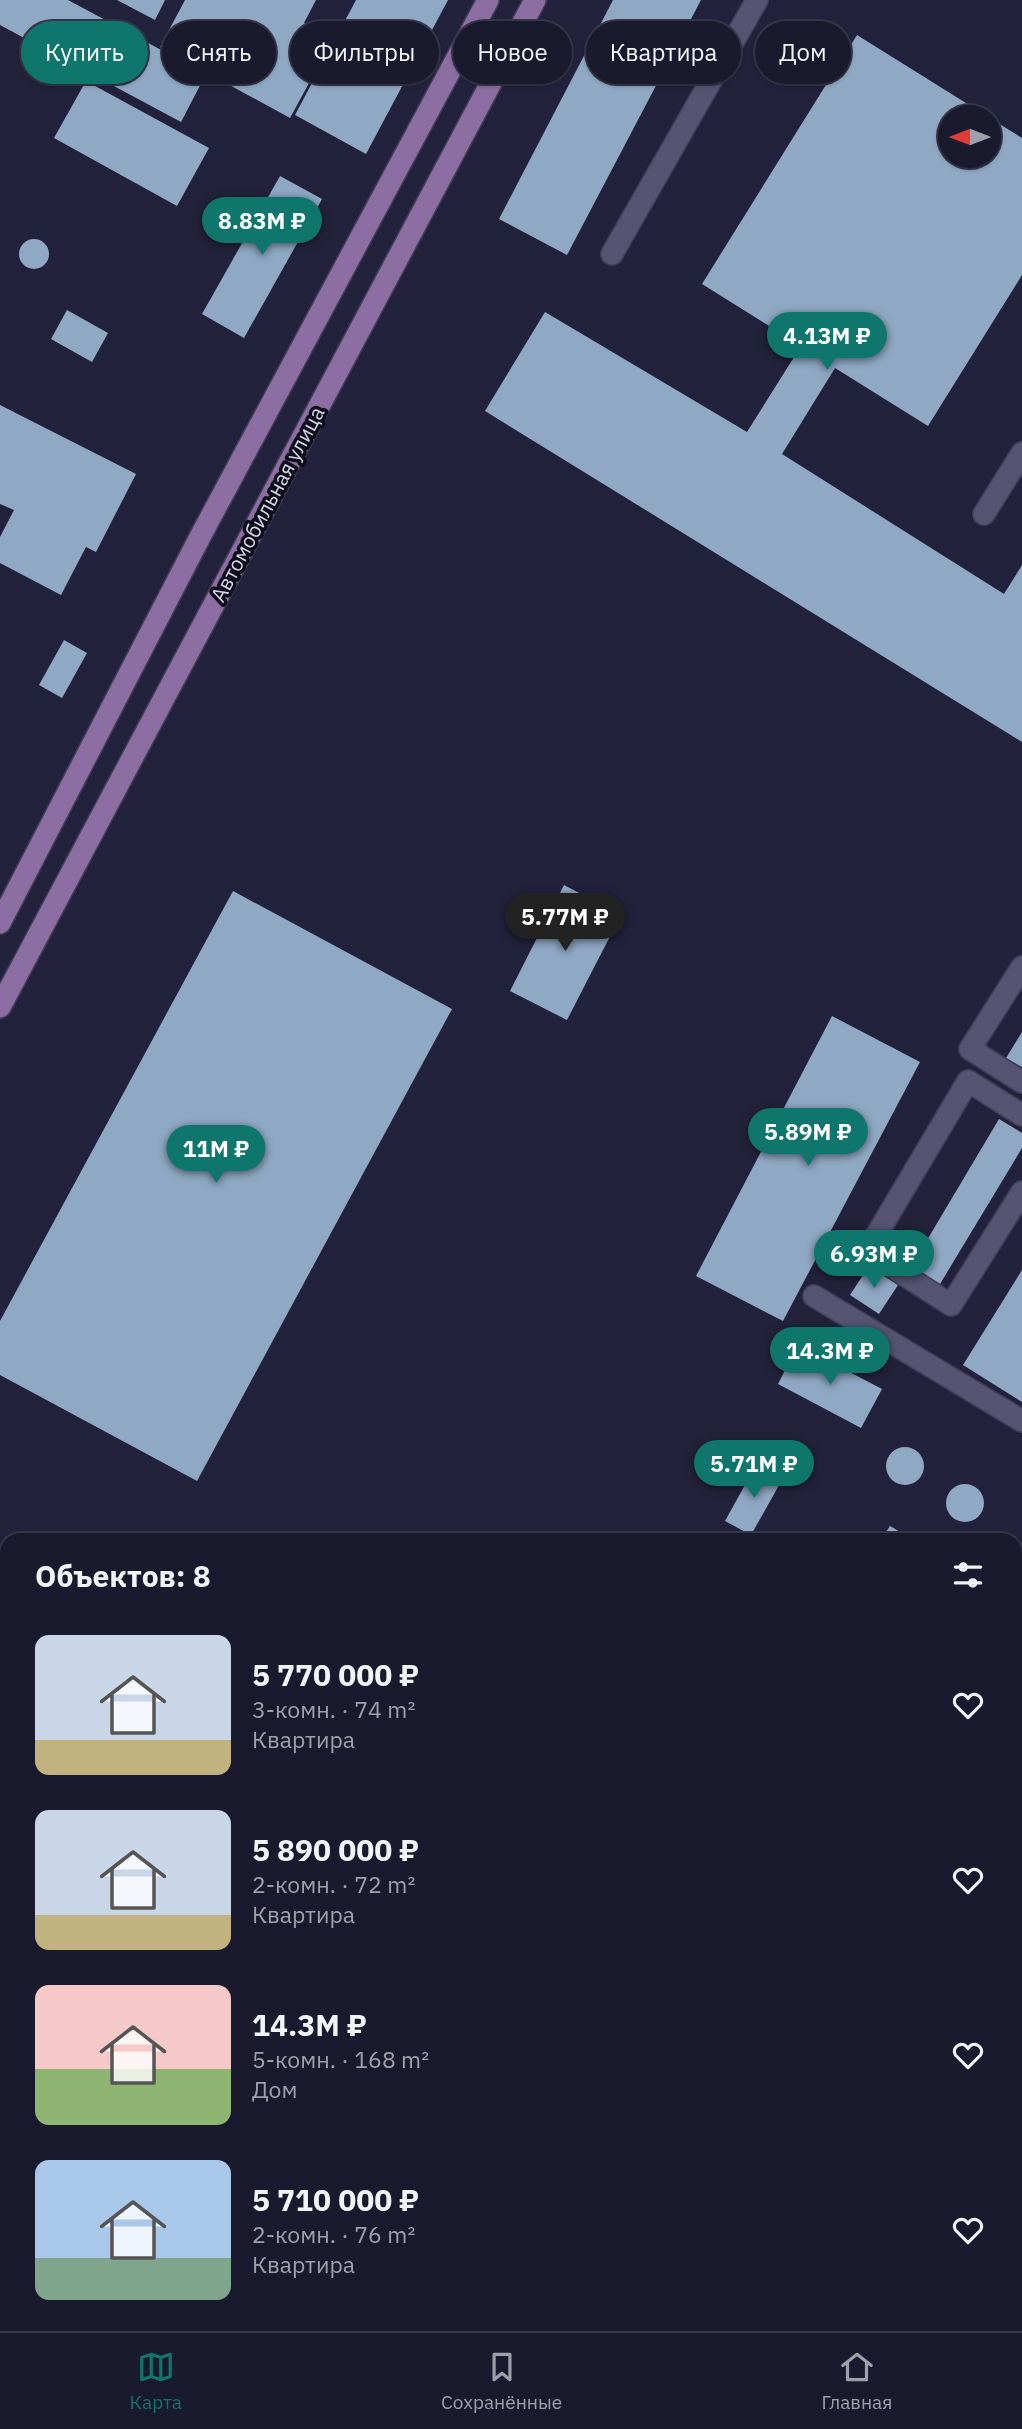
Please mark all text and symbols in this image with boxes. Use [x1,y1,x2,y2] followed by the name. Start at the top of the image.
[21,21,148,84] chip: Купить
[162,21,276,84] chip: Снять
[290,21,439,84] chip: Фильтры
[453,21,572,84] chip: Новое
[586,21,741,84] chip: Квартира
[755,21,851,84] chip: Дом
[938,105,1001,168] north arrow
[938,105,1001,168] map controls
[197,198,327,257] pin: 8.83M ₽
[218,205,306,235] text: 8.83M ₽
[762,312,892,372] pin: 4.13M ₽
[783,320,871,350] text: 4.13M ₽
[204,401,330,607] street label: Автомобильная улица
[500,894,630,953] pin: 5.77M ₽
[521,901,609,931] text: 5.77M ₽
[743,1108,873,1168] pin: 5.89M ₽
[764,1116,852,1146] text: 5.89M ₽
[167,1126,265,1185] pin: 11M ₽
[182,1133,250,1163] text: 11M ₽
[809,1230,939,1290] pin: 6.93M ₽
[830,1238,918,1268] text: 6.93M ₽
[765,1328,895,1387] pin: 14.3M ₽
[786,1335,874,1365] text: 14.3M ₽
[689,1440,819,1500] pin: 5.71M ₽
[710,1448,798,1478] text: 5.71M ₽
[35,1556,211,1595] text: Объектов: 8
[949,1556,987,1594] icon: filters
[252,1655,419,1694] text: 5 770 000 ₽
[91,1663,175,1747] icon: home
[949,1686,987,1724] icon: heart
[252,1694,415,1724] text: 3-комн. · 74 m²
[252,1724,355,1754] text: Квартира
[252,1830,419,1869] text: 5 890 000 ₽
[91,1838,175,1922] icon: home
[949,1861,987,1899] icon: heart
[252,1869,415,1899] text: 2-комн. · 72 m²
[252,1899,355,1929] text: Квартира
[252,2005,367,2044] text: 14.3M ₽
[91,2013,175,2097] icon: home
[949,2036,987,2074] icon: heart
[252,2044,429,2074] text: 5-комн. · 168 m²
[252,2074,297,2104] text: Дом
[252,2180,419,2219] text: 5 710 000 ₽
[91,2188,175,2272] icon: home
[949,2211,987,2249] icon: heart
[252,2219,415,2249] text: 2-комн. · 76 m²
[252,2249,355,2279] text: Квартира
[130,2348,182,2414] tab: Карта
[441,2348,562,2414] tab: Сохранённые
[821,2348,892,2414] tab: Главная

